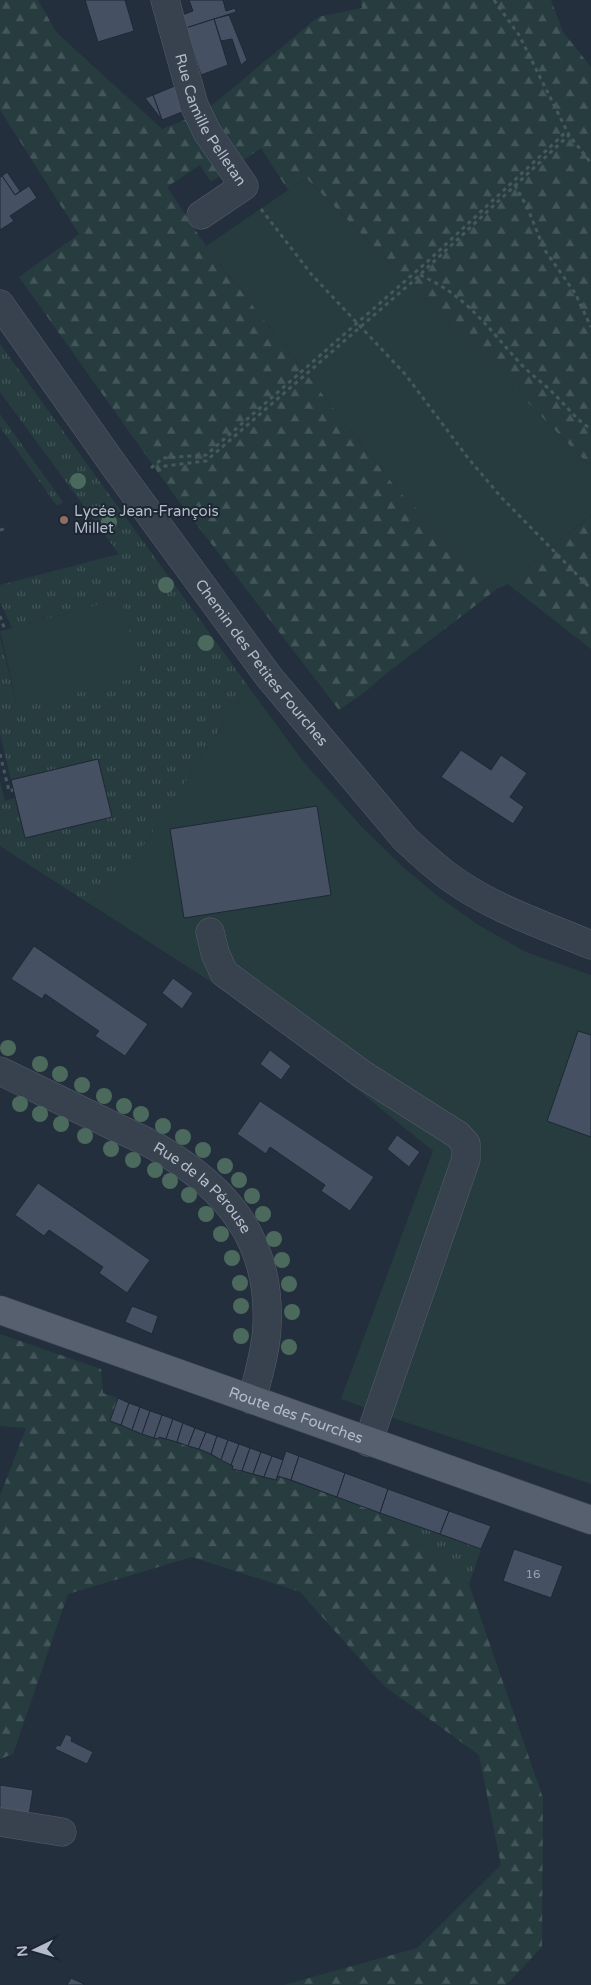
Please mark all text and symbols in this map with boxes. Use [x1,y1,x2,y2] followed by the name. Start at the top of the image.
[171,51,250,189] street label: Rue Camille Pelletan
[74,502,219,537] place label: Lycée Jean-François Millet
[58,514,70,526] marker: Lycée Jean-François Millet
[191,576,332,750] street label: Chemin des Petites Fourches
[150,1138,255,1237] street label: Rue de la Pérouse
[226,1383,365,1447] street label: Route des Fourches
[525,1567,541,1581] house number: 16
[10,1925,60,1975] north arrow
[14,1945,32,1957] text: N

